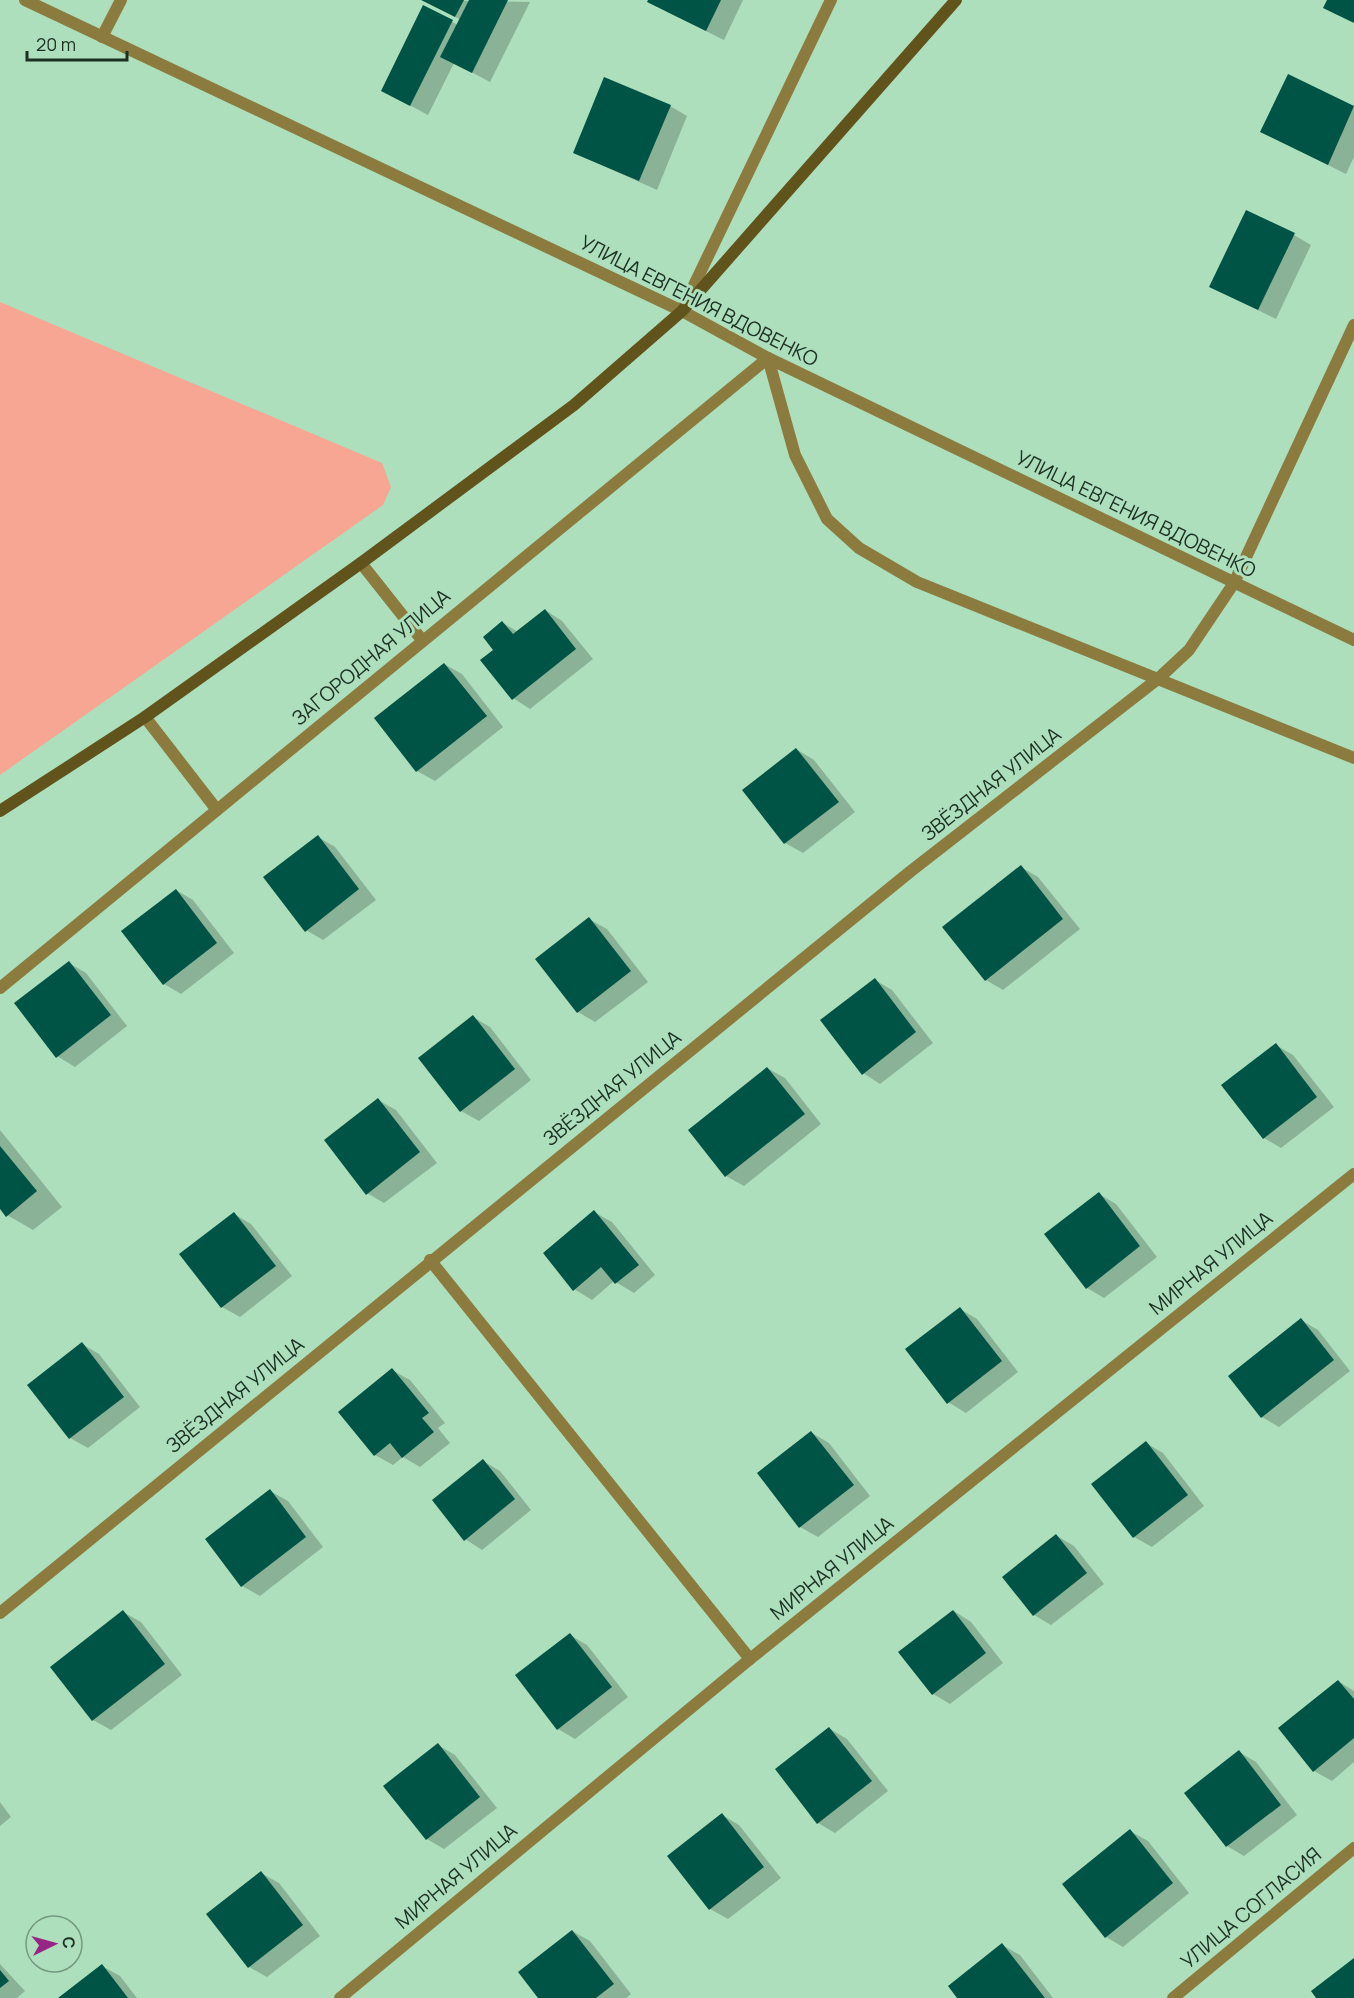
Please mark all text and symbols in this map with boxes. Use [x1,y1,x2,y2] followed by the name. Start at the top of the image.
[27,24,128,62] scale bar
[36,32,76,56] text: 20 m
[576,229,823,372] street label: УЛИЦА ЕВГЕНИЯ ВДОВЕНКО
[1012,444,1261,584] street label: УЛИЦА ЕВГЕНИЯ ВДОВЕНКО
[286,582,456,731] street label: ЗАГОРОДНАЯ УЛИЦА
[915,720,1066,847] street label: ЗВЁЗДНАЯ УЛИЦА
[537,1023,687,1152] street label: ЗВЁЗДНАЯ УЛИЦА
[1143,1204,1278,1321] street label: МИРНАЯ УЛИЦА
[160,1330,310,1459] street label: ЗВЁЗДНАЯ УЛИЦА
[764,1509,899,1626] street label: МИРНАЯ УЛИЦА
[389,1816,523,1935] street label: МИРНАЯ УЛИЦА
[1175,1841,1327,1974] street label: УЛИЦА СОГЛАСИЯ
[24,1914,84,1974] north arrow
[57,1936,80,1950] text: С

